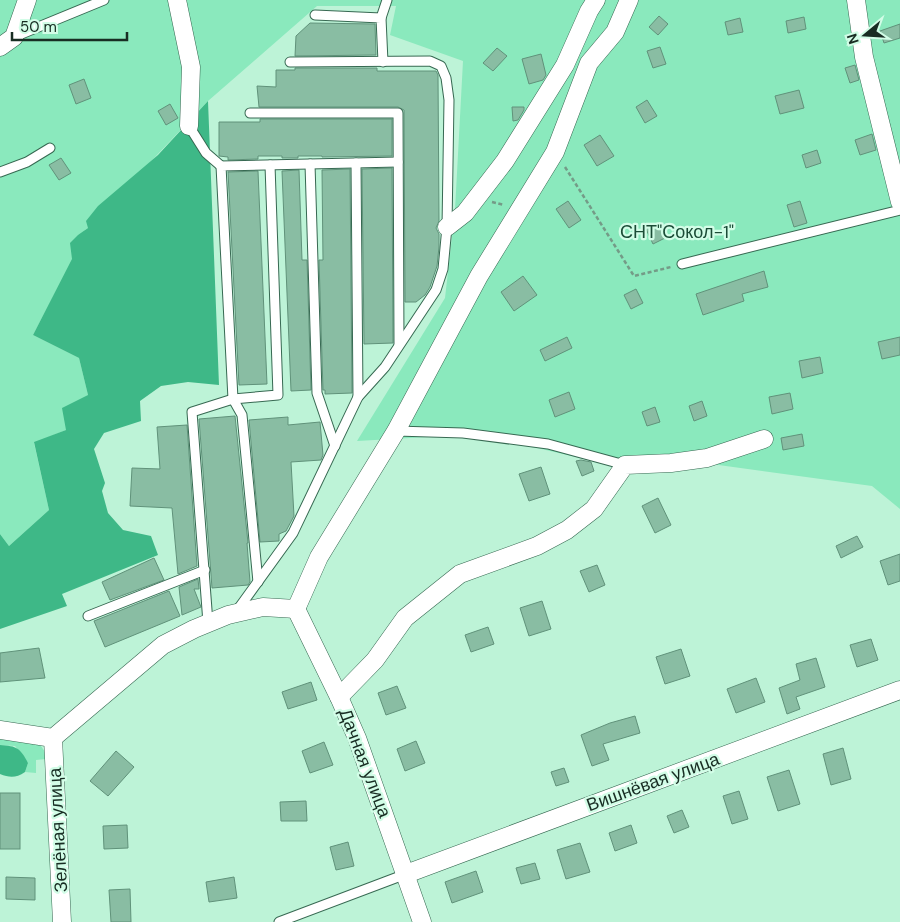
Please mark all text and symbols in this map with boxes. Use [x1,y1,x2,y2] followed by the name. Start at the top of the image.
[12,10,128,42] scale bar
[840,10,890,60] north arrow
[20,17,57,37] text: 50 m
[842,31,863,47] text: N
[620,220,734,244] park label: СНТ"Сокол-1"
[333,705,397,822] street label: Дачная улица
[583,746,724,817] street label: Вишнёвая улица
[43,766,73,893] street label: Зелёная улица

